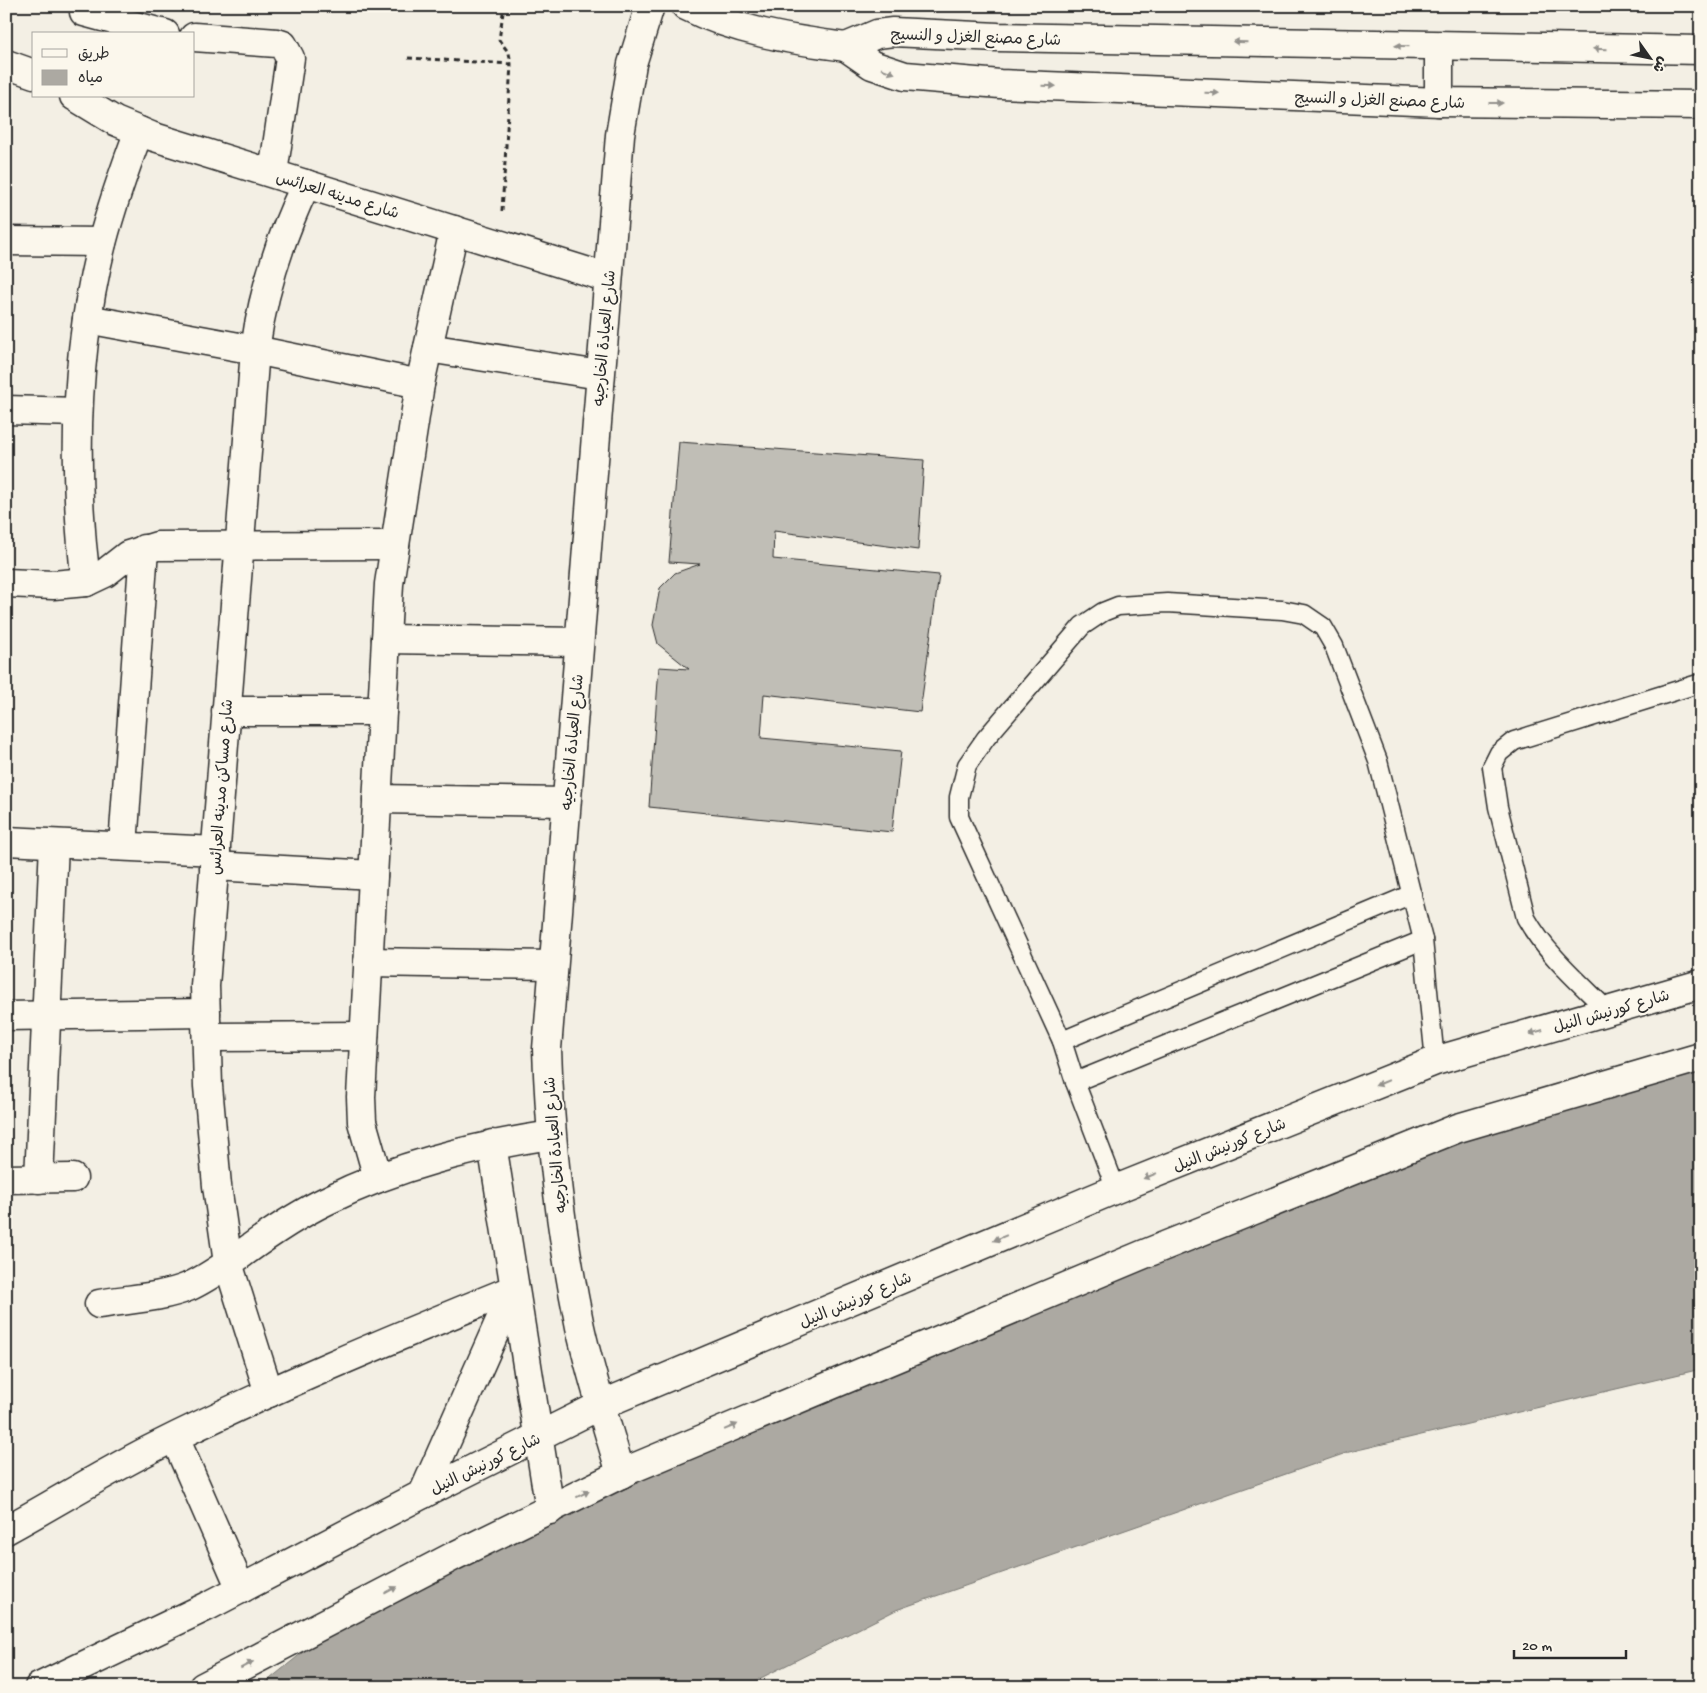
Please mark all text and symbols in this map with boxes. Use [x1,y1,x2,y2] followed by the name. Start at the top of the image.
[890,27,1061,52] street label: شارع مصنع الغزل و النسيج
[32,32,195,98] legend
[1624,32,1674,82] north arrow
[1231,38,1247,46] one-way arrow
[1394,42,1410,50] one-way arrow
[1591,45,1607,53] one-way arrow
[78,46,110,64] text: طريق
[1647,53,1670,75] text: ش
[881,67,896,75] one-way arrow
[78,70,103,88] text: مياه
[1041,82,1057,90] one-way arrow
[1204,89,1220,97] one-way arrow
[1294,90,1465,115] street label: شارع مصنع الغزل و النسيج
[1489,99,1505,107] one-way arrow
[273,170,401,225] street label: شارع مدينه العرائس
[591,269,622,407] street label: شارع العيادة الخارجيه
[559,673,590,811] street label: شارع العيادة الخارجيه
[208,699,239,876] street label: شارع مساكن مدينه العرائس
[1551,987,1672,1039] street label: شارع كورنيش النيل
[1529,1028,1544,1036] one-way arrow
[542,1076,573,1214] street label: شارع العيادة الخارجيه
[1374,1079,1389,1087] one-way arrow
[1171,1115,1290,1179] street label: شارع كورنيش النيل
[1143,1172,1157,1180] one-way arrow
[993,1234,1007,1242] one-way arrow
[797,1269,915,1334] street label: شارع كورنيش النيل
[724,1422,738,1430] one-way arrow
[428,1430,545,1501] street label: شارع كورنيش النيل
[576,1490,590,1498] one-way arrow
[383,1586,398,1594] one-way arrow
[1514,1628,1627,1660] scale bar
[1522,1638,1552,1656] text: 20 m
[239,1661,254,1669] one-way arrow

